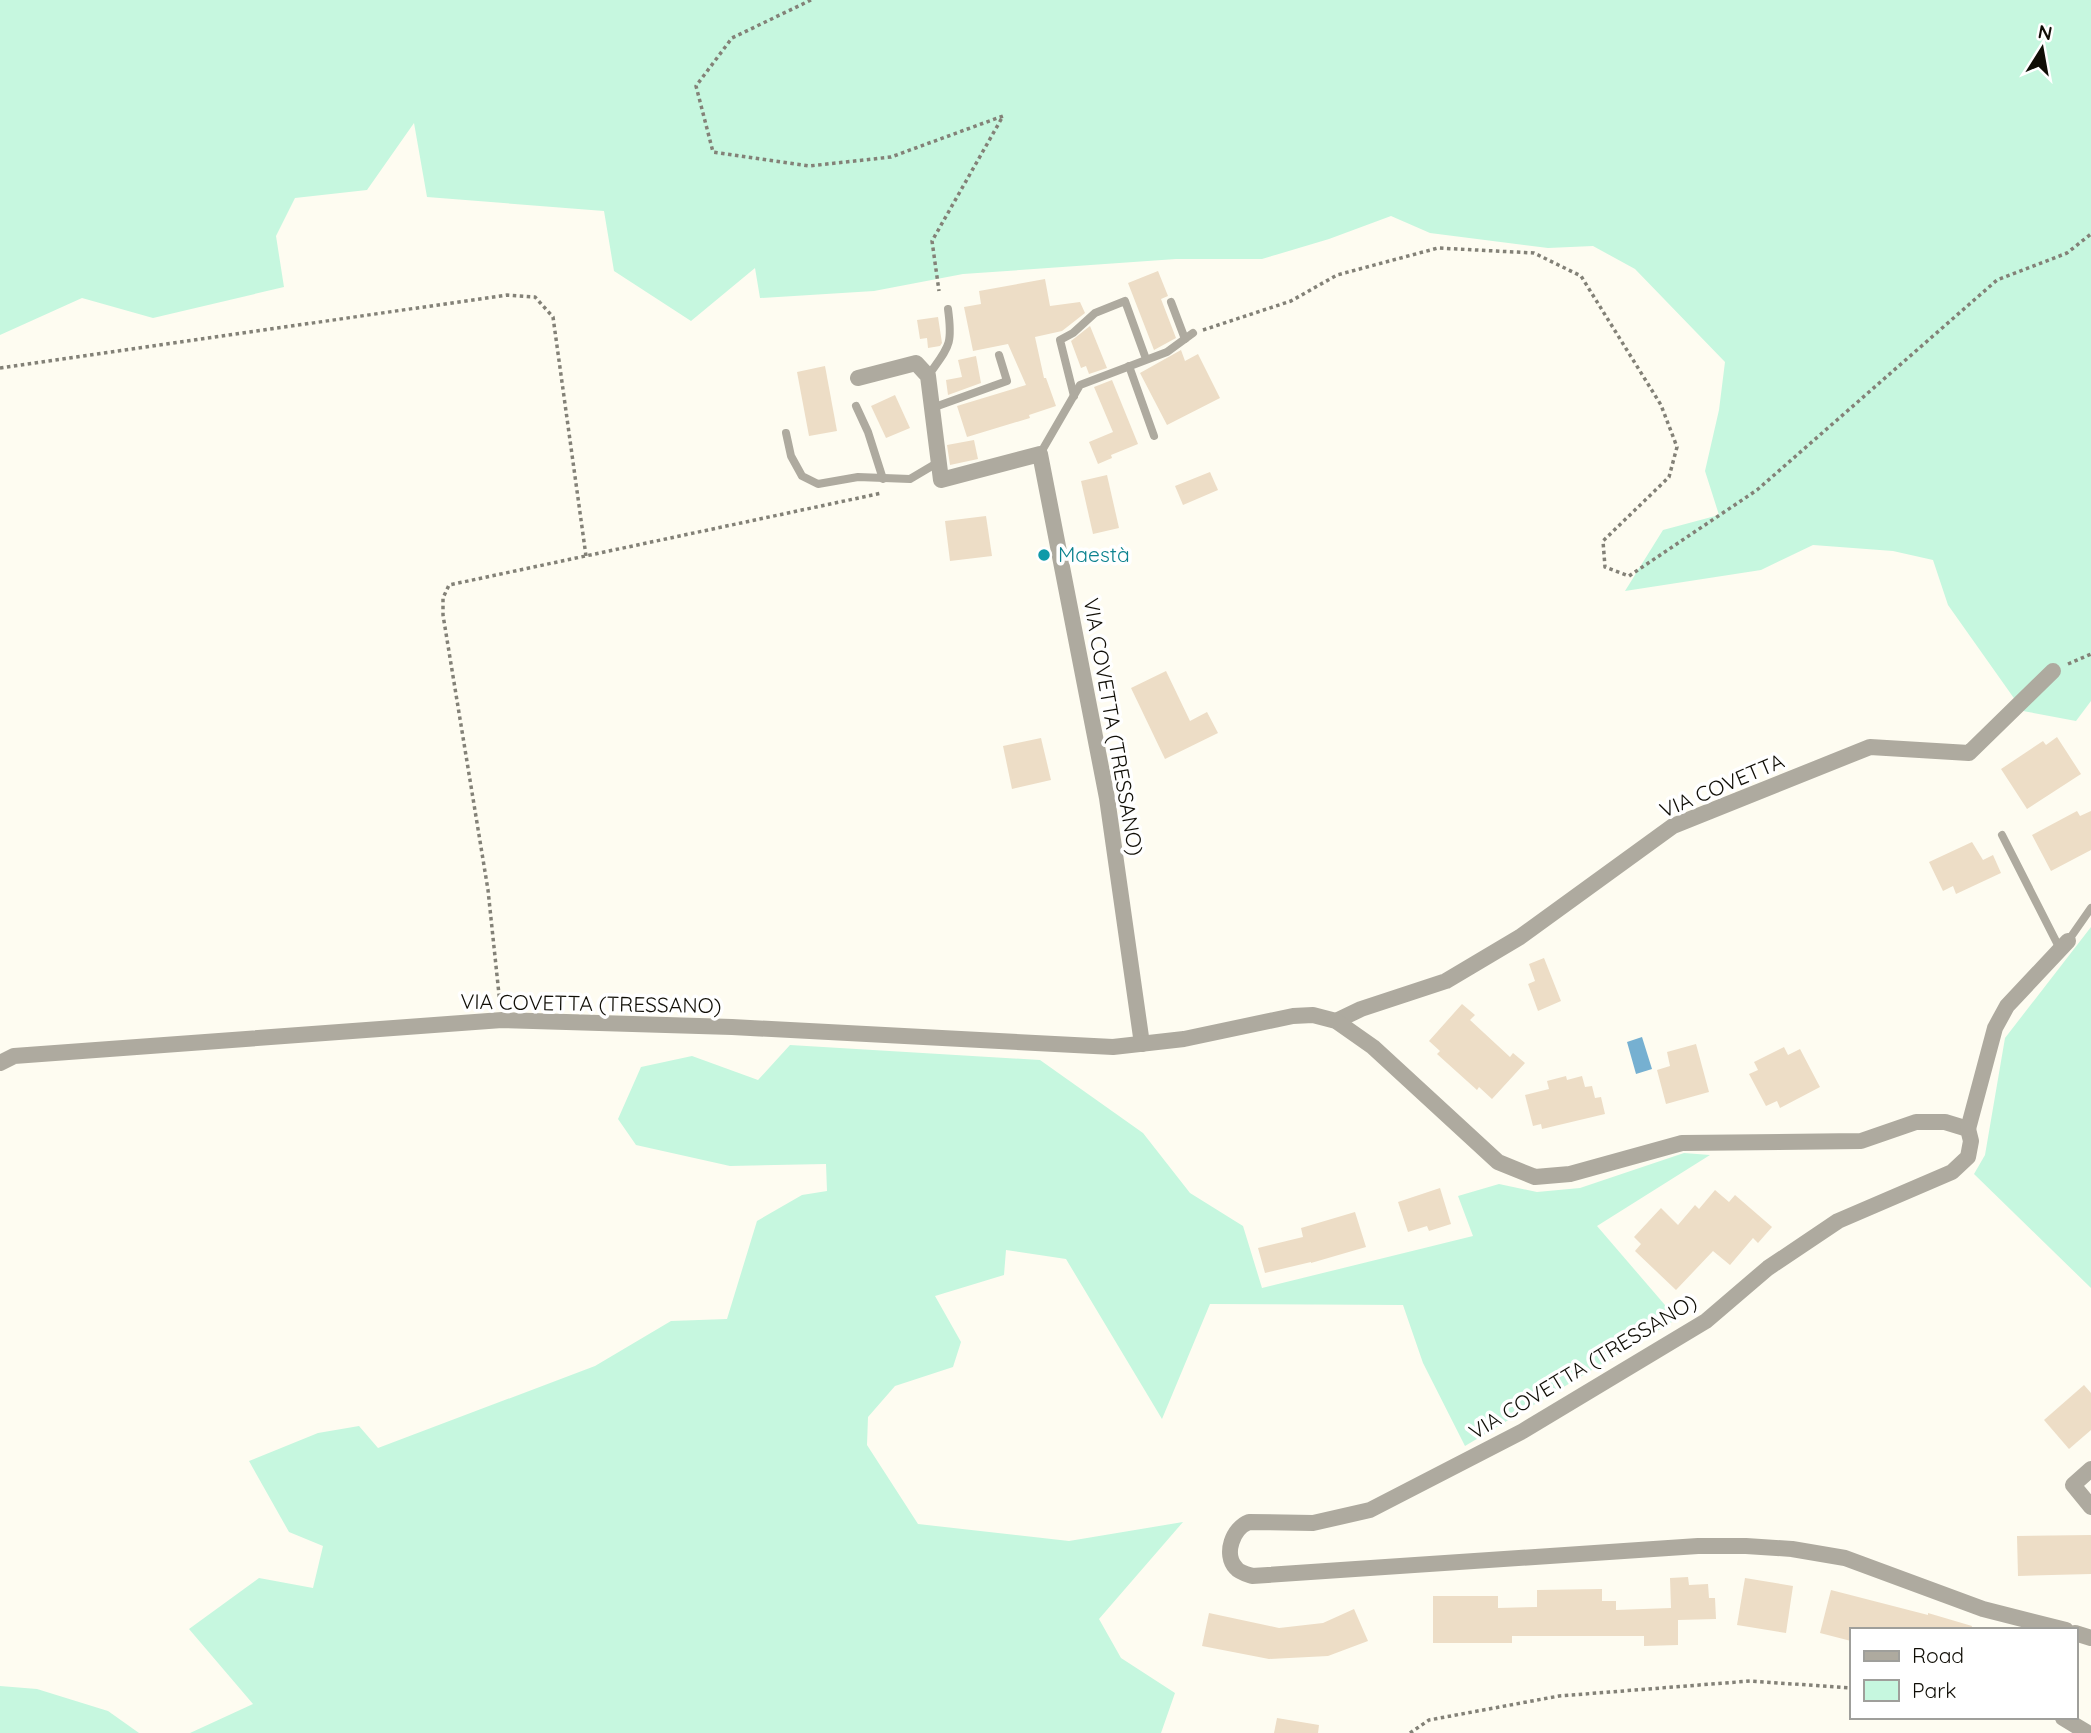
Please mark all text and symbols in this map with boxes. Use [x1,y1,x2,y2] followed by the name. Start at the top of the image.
[2007,14,2077,84] north arrow
[2036,19,2054,45] text: N
[1058,541,1130,567] place label: Maestà
[1036,547,1052,563] marker: Maestà
[1079,596,1149,858] street label: VIA COVETTA (TRESSANO)
[1656,747,1788,823] street label: VIA COVETTA
[460,988,722,1018] street label: VIA COVETTA (TRESSANO)
[1464,1288,1701,1445] street label: VIA COVETTA (TRESSANO)
[1850,1628,2077,1719] legend
[1912,1642,1964,1668] text: Road
[1912,1677,1956,1703] text: Park

